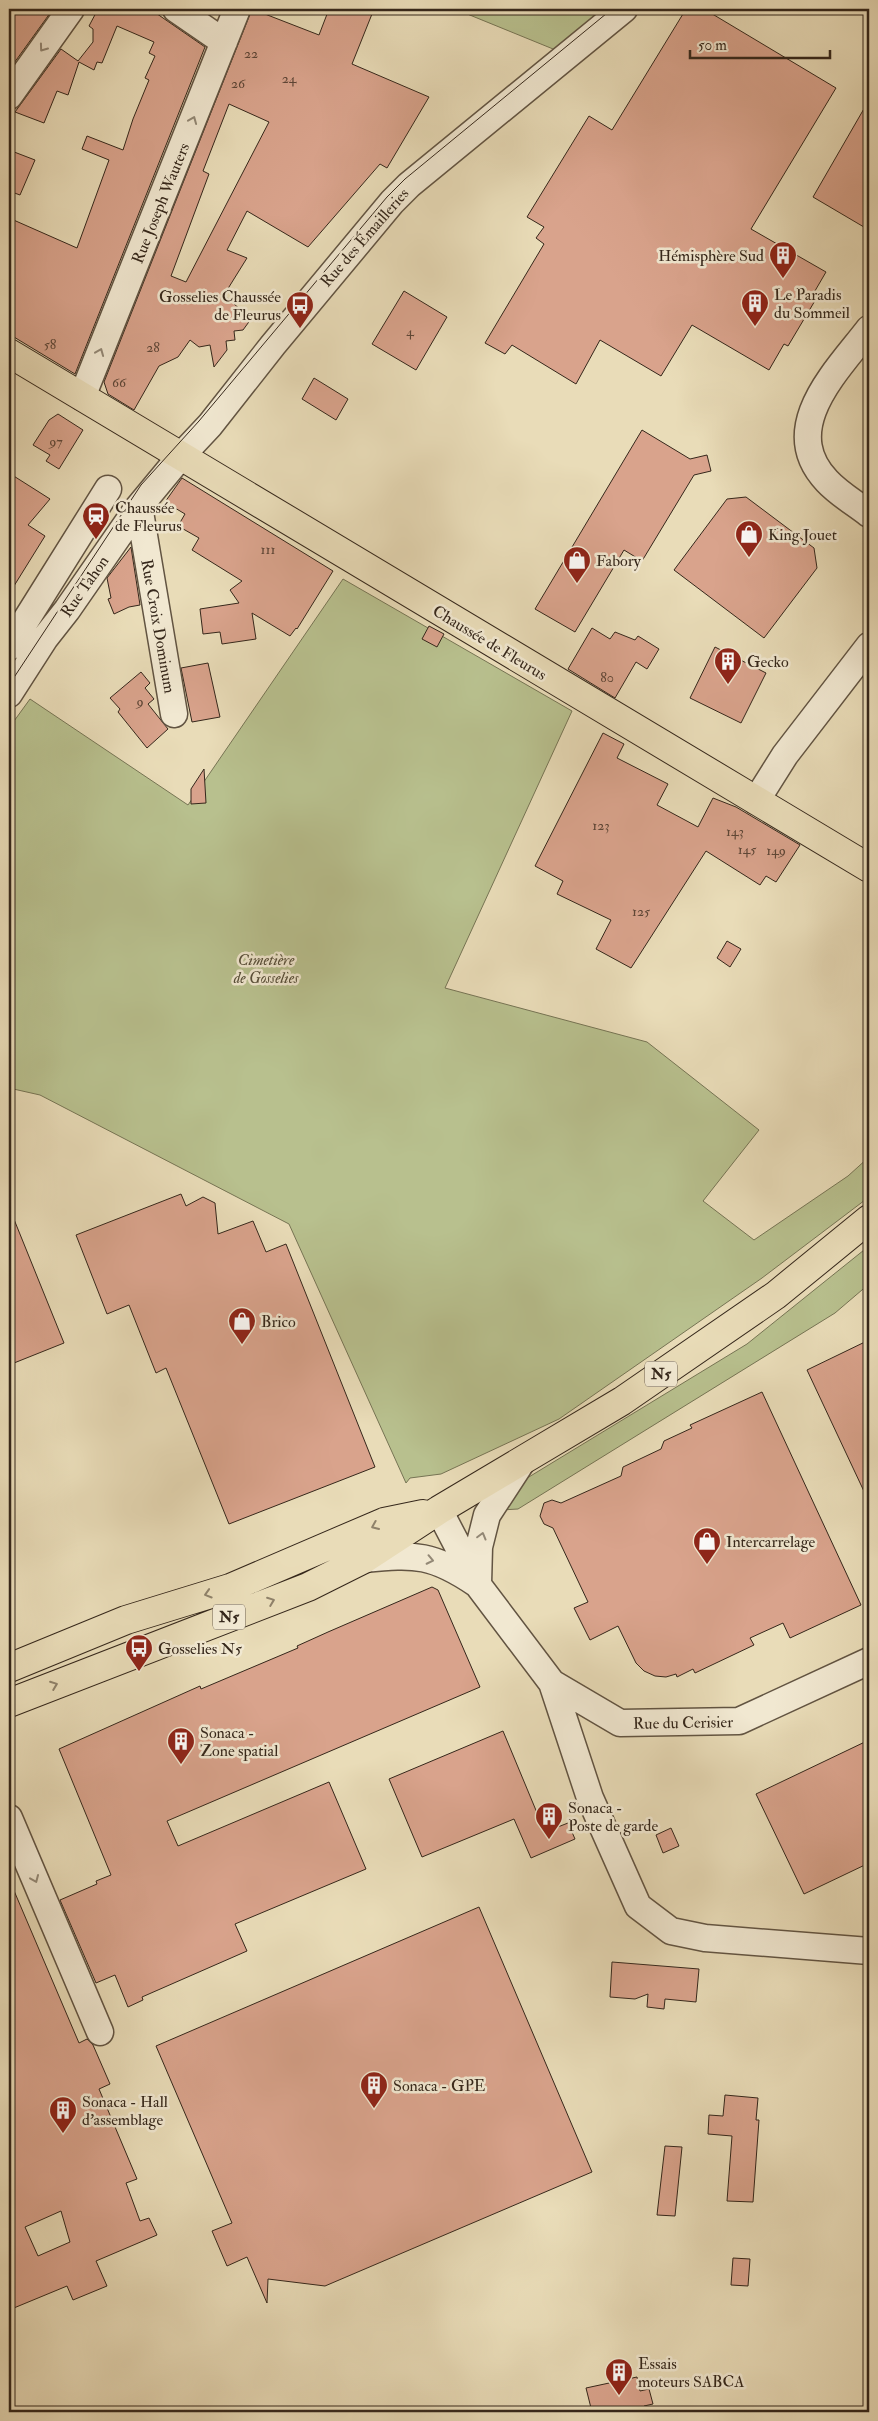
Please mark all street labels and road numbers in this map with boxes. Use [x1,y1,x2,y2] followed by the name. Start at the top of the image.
[128,140,195,267] street label: Rue Joseph Wauters
[315,183,413,291] street label: Rue des Émailleries
[56,552,113,621] street label: Rue Tahon
[136,558,180,695] street label: Rue Croix Dominum
[429,601,550,685] street label: Chaussée de Fleurus
[645,1362,677,1386] road number: N5
[213,1604,245,1630] road number: N5
[633,1712,733,1734] street label: Rue du Cerisier

